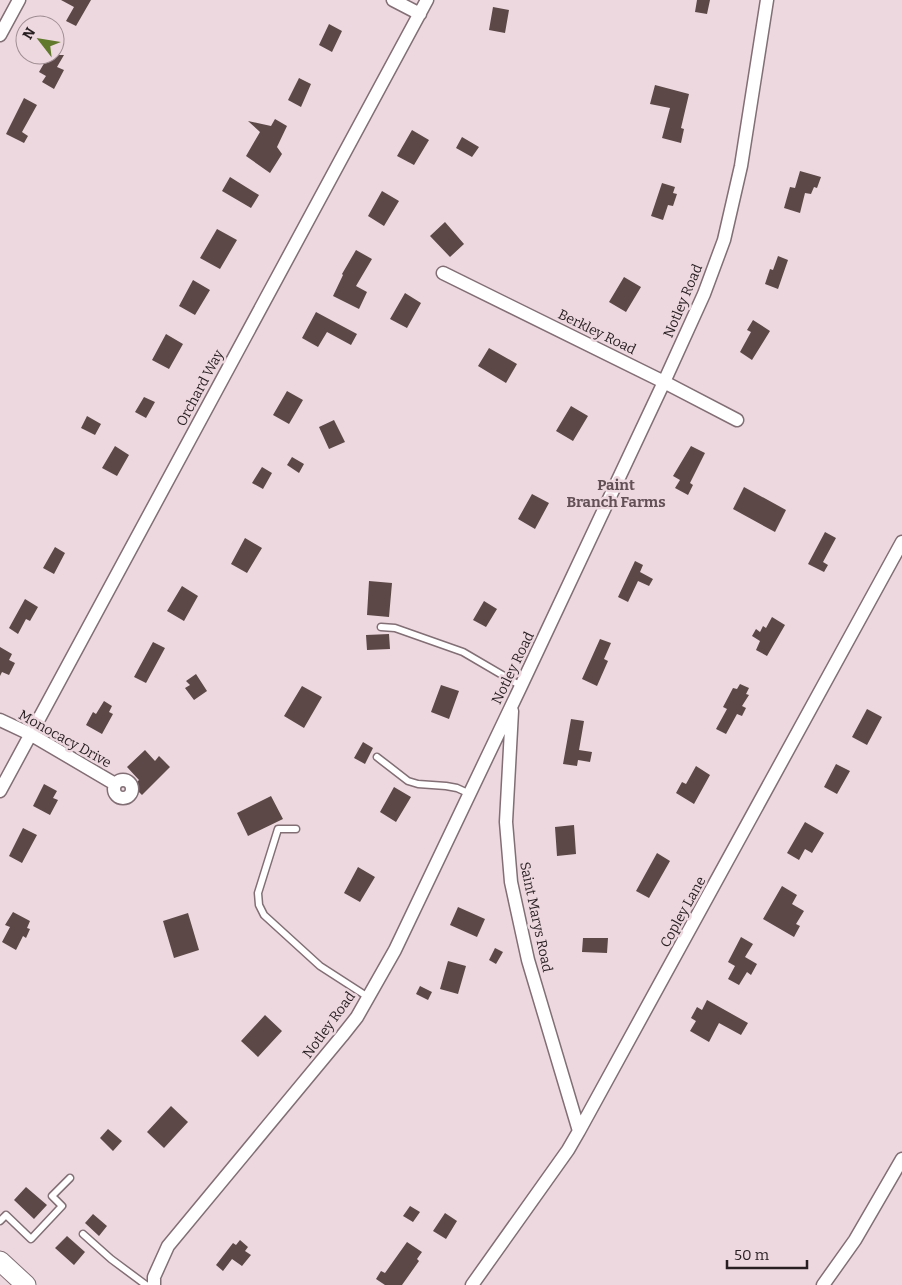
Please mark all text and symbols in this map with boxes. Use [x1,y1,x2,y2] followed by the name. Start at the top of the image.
[15,15,65,65] north arrow
[19,24,39,43] text: N
[660,262,706,340] street label: Notley Road
[555,306,639,358] street label: Berkley Road
[173,346,228,429] street label: Orchard Way
[566,476,666,511] district label: Paint Branch Farms
[488,629,538,707] street label: Notley Road
[16,706,114,772] street label: Monocacy Drive
[516,860,556,974] street label: Saint Marys Road
[657,874,709,950] street label: Copley Lane
[299,988,359,1062] street label: Notley Road
[727,1238,807,1270] scale bar
[734,1246,770,1264] text: 50 m

